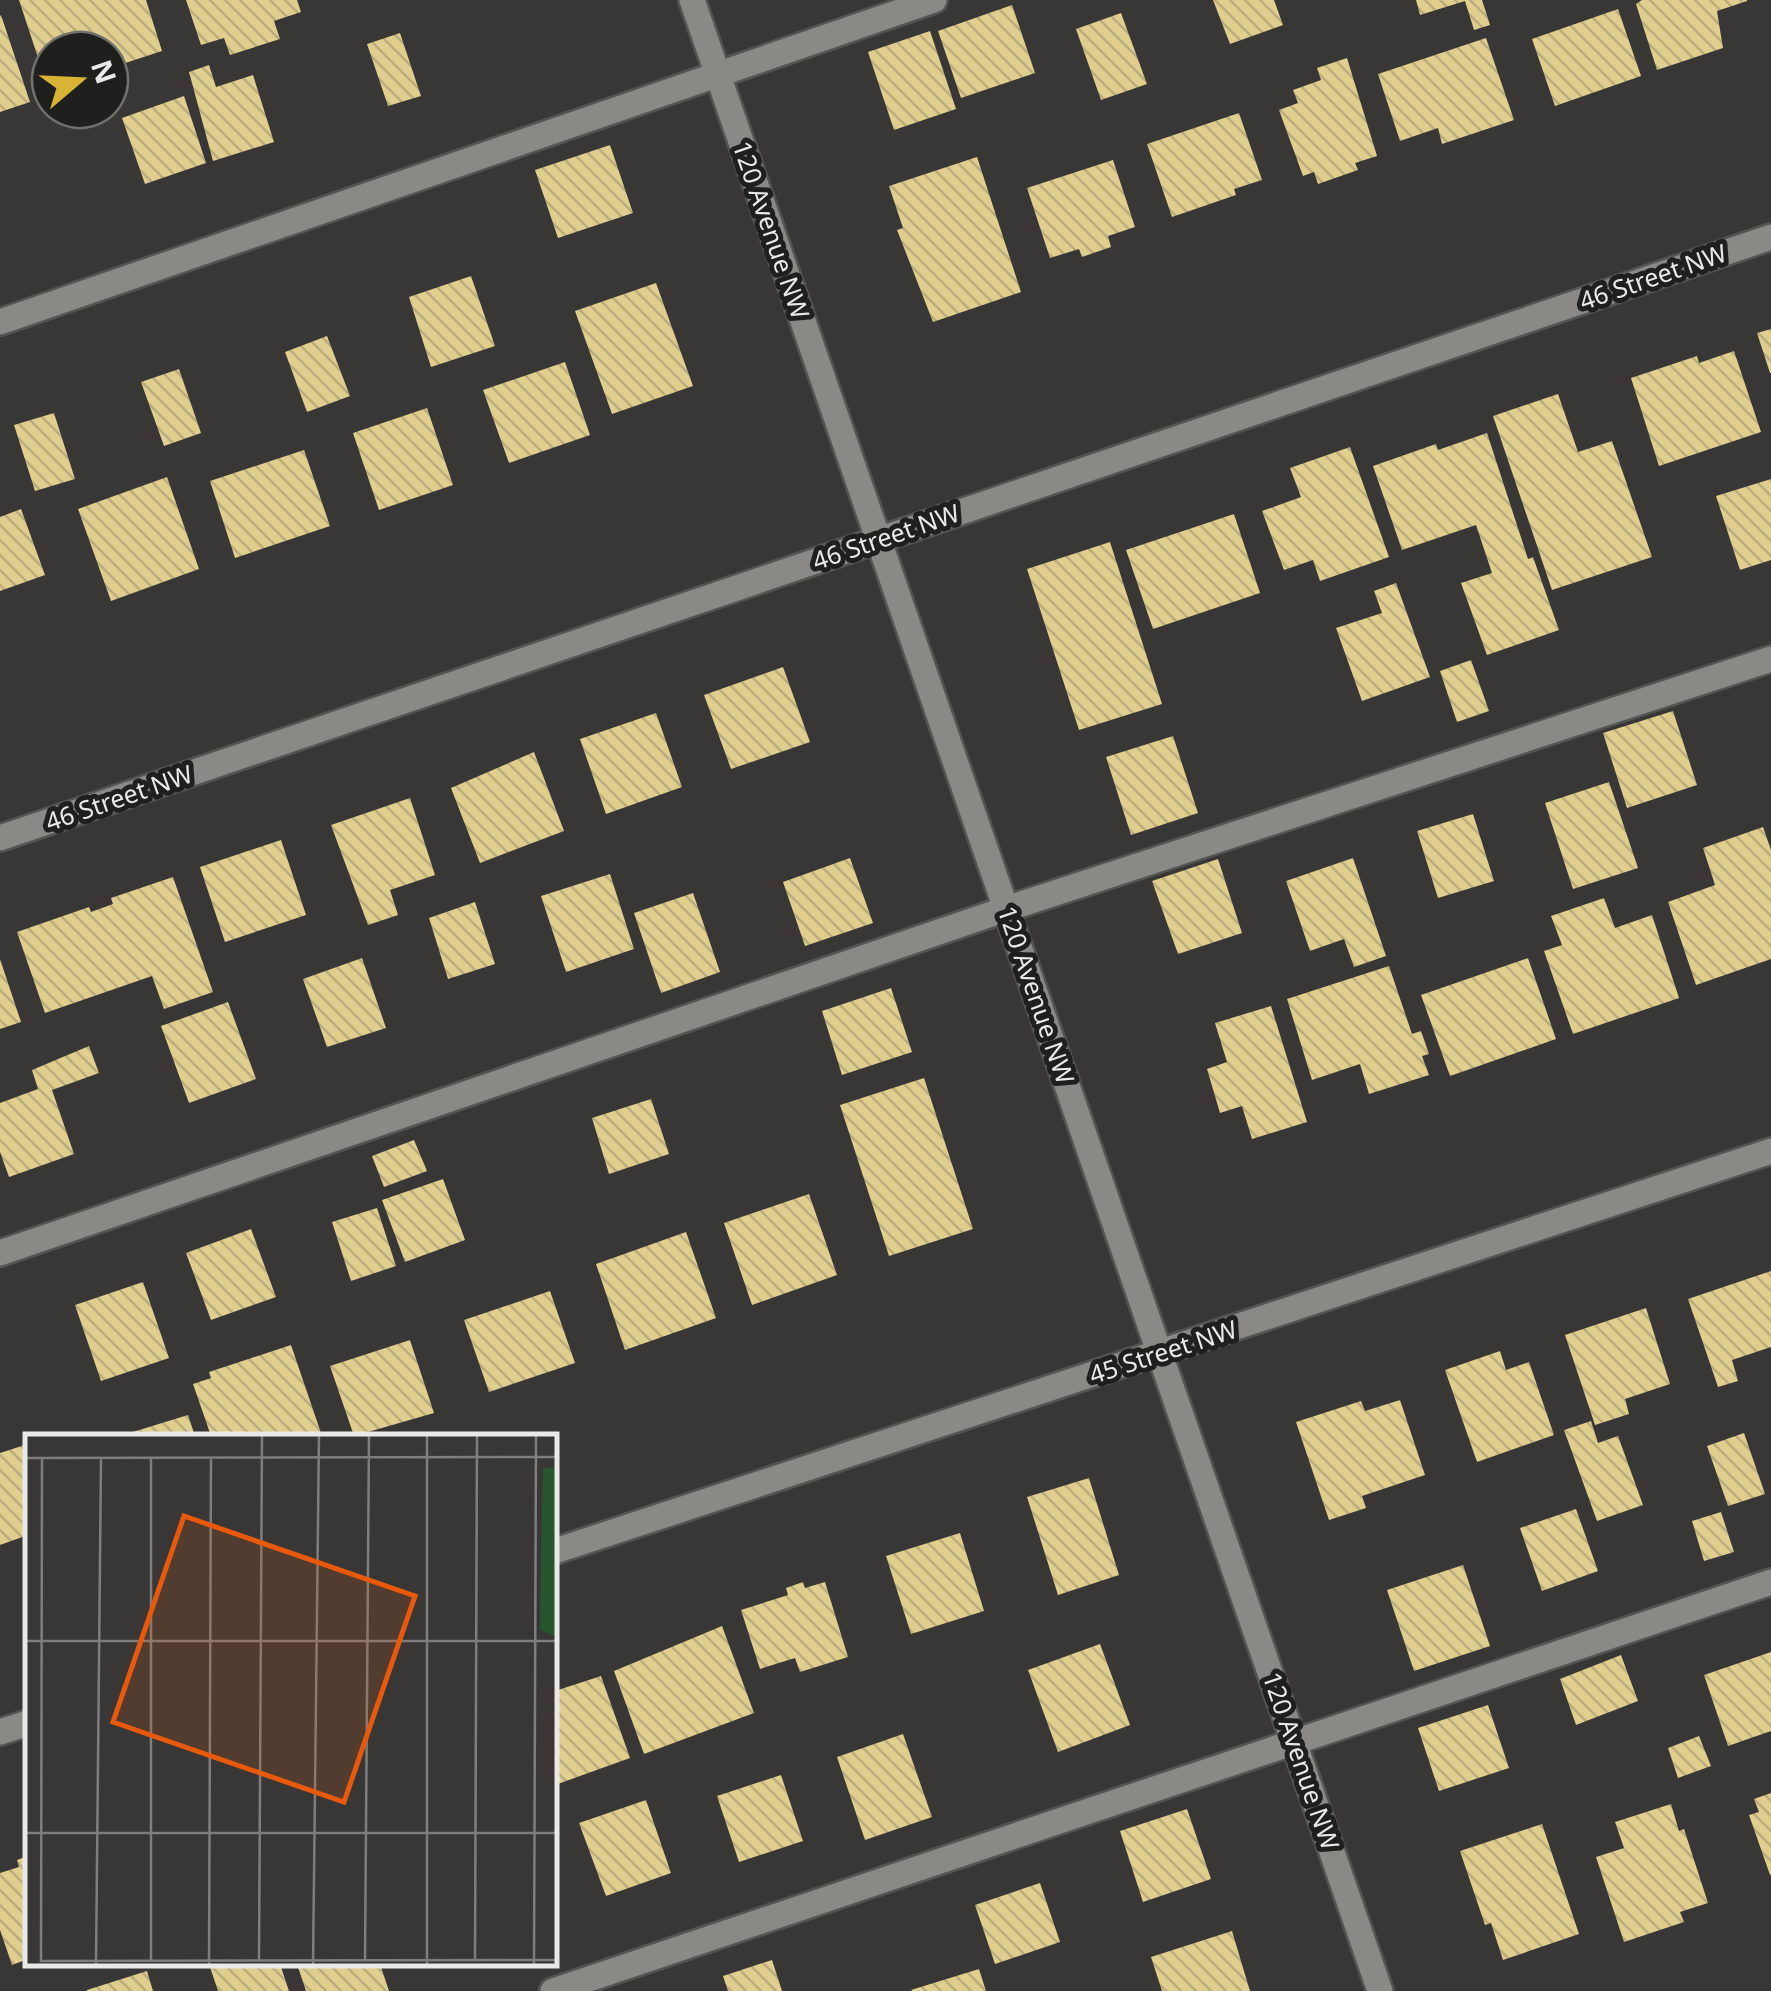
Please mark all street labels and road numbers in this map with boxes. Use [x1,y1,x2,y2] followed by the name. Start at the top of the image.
[726,136,818,323] street label: 120 Avenue NW
[1574,235,1731,317] street label: 46 Street NW
[807,495,964,577] street label: 46 Street NW
[40,756,197,838] street label: 46 Street NW
[991,901,1083,1088] street label: 120 Avenue NW
[1084,1311,1241,1391] street label: 45 Street NW
[1256,1667,1348,1854] street label: 120 Avenue NW

